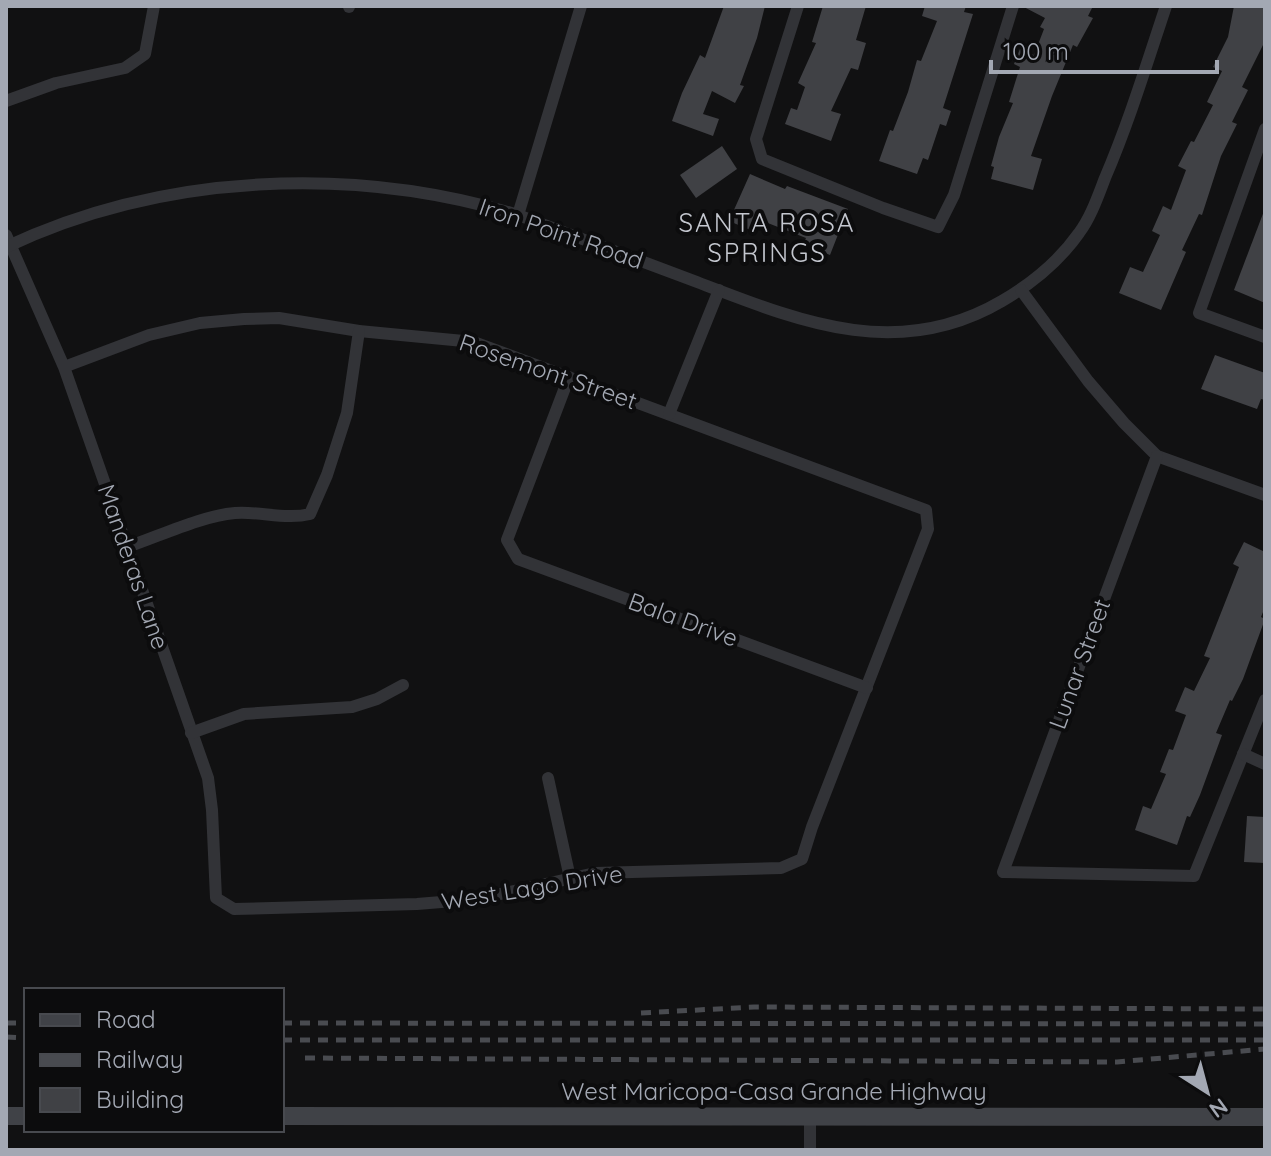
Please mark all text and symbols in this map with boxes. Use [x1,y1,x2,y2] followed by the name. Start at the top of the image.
[991,24,1217,74] scale bar
[1003,36,1069,66] text: 100 m
[475,191,647,275] street label: Iron Point Road
[678,206,856,269] district label: SANTA ROSA SPRINGS
[456,327,641,415] street label: Rosemont Street
[92,480,176,653] street label: Manderas Lane
[624,585,742,653] street label: Bala Drive
[1042,595,1116,733] street label: Lunar Street
[439,858,625,916] street label: West Lago Drive
[24,988,284,1132] legend
[96,1004,156,1034] text: Road
[96,1044,183,1074] text: Railway
[1167,1052,1247,1132] north arrow
[561,1076,987,1106] street label: West Maricopa-Casa Grande Highway
[96,1084,184,1114] text: Building
[1204,1092,1234,1124] text: N

